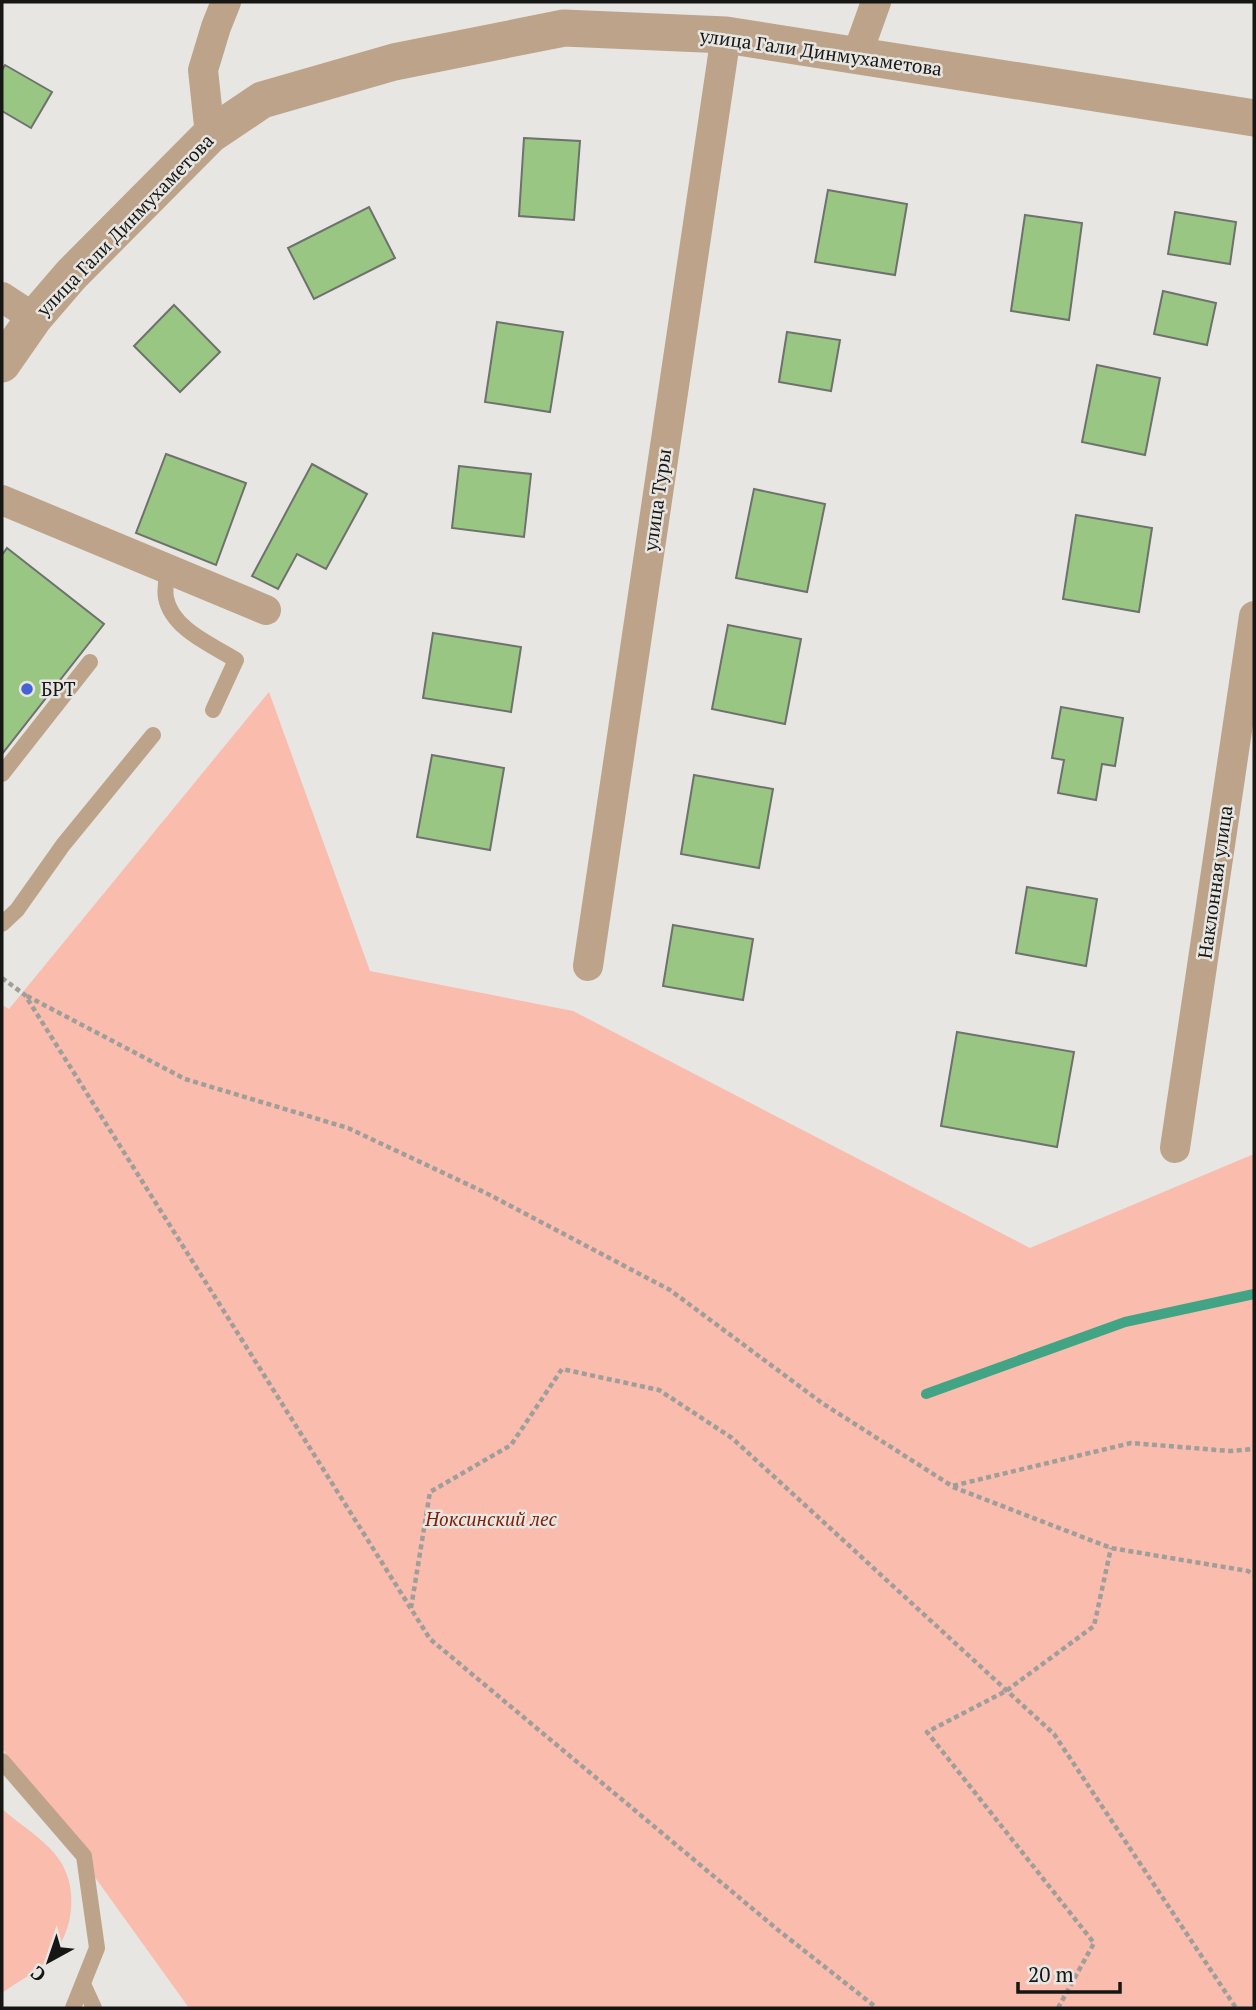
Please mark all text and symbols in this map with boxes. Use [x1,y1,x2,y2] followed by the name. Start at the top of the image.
[697,22,944,81] street label: улица Гали Динмухаметова
[30,128,219,322] street label: улица Гали Динмухаметова
[637,447,676,554] street label: улица Туры
[41,676,76,701] place label: БРТ
[19,681,35,697] marker: БРТ
[1191,803,1238,960] street label: Наклонная улица
[424,1506,558,1531] park label: Ноксинский лес
[14,1926,84,1996] north arrow
[1018,1951,1120,1995] scale bar
[1028,1960,1074,1988] text: 20 m
[25,1961,51,1988] text: С

